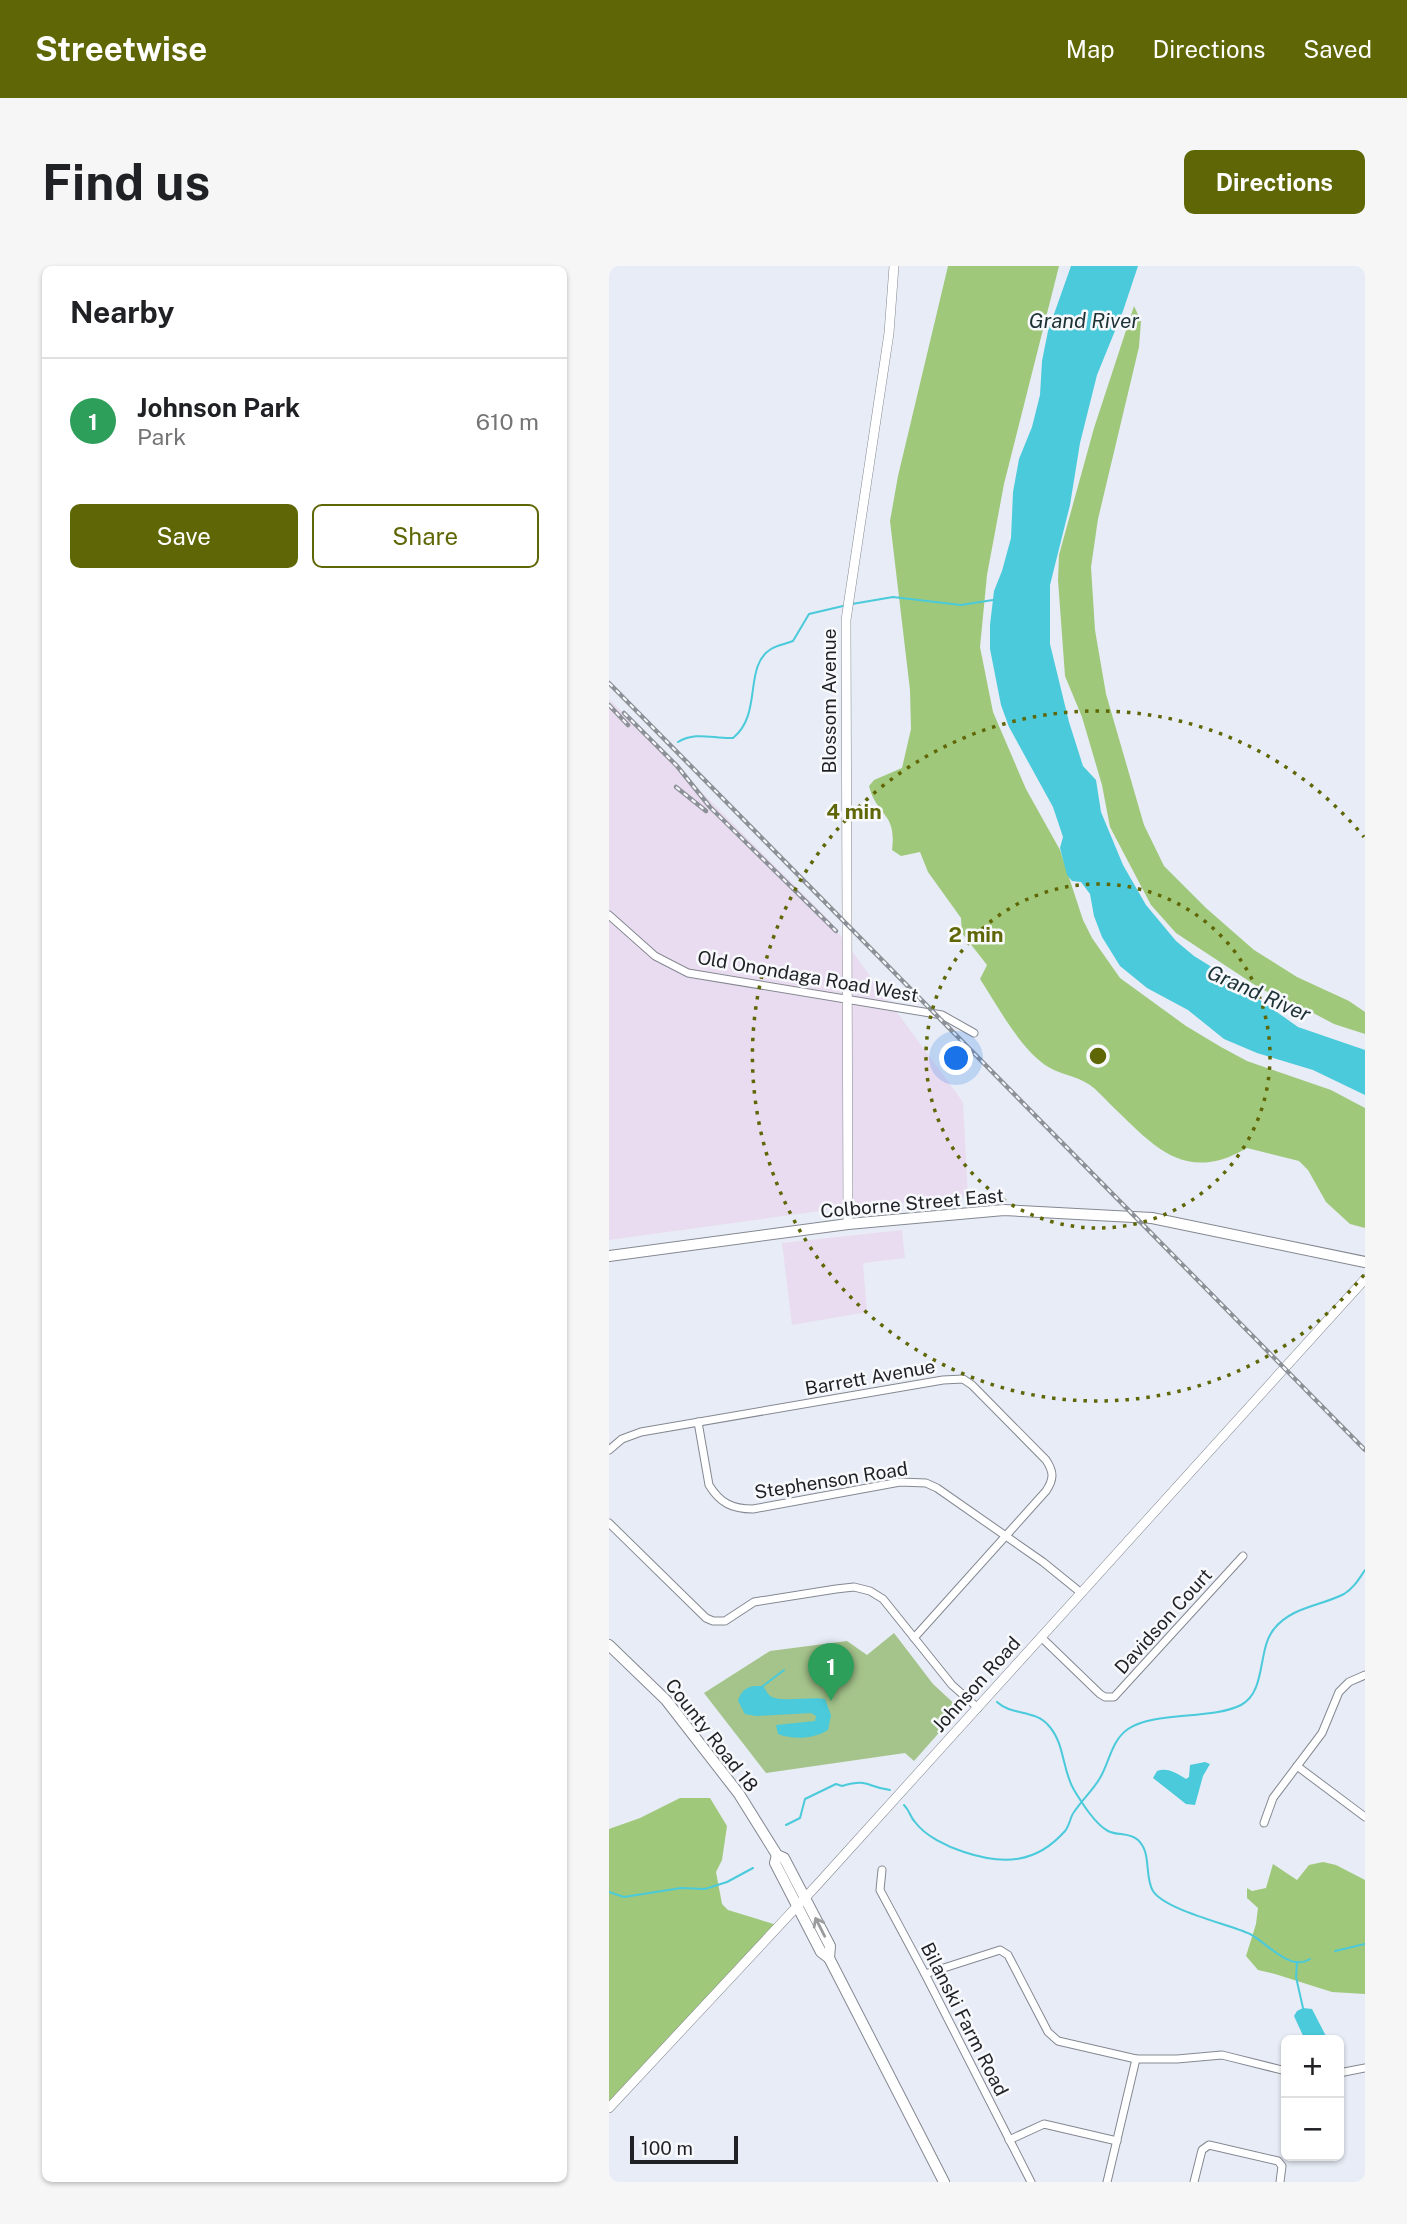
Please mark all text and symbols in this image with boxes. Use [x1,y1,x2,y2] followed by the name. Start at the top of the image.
[35,30,207,68] text: Streetwise
[1066,35,1115,63] text: Map
[1153,35,1265,63] text: Directions
[1303,35,1372,63] text: Saved
[1184,150,1365,214] button: Directions
[42,153,210,211] text: Find us
[70,294,174,330] text: Nearby
[1029,308,1140,333] water label: Grand River
[137,392,300,423] text: Johnson Park
[88,408,98,435] text: 1
[476,408,539,435] text: 610 m
[137,423,186,450] text: Park
[70,504,298,568] button: Save
[312,504,539,568] button: Share
[818,629,840,773] street label: Blossom Avenue
[826,799,882,824] text: 4 min
[948,922,1004,947] text: 2 min
[696,946,920,1006] street label: Old Onondaga Road West
[1203,959,1316,1027] water label: Grand River
[939,1041,973,1075] your location
[1086,1044,1110,1068] centre of rings
[819,1184,1005,1222] street label: Colborne Street East
[803,1355,937,1399] street label: Barrett Avenue
[753,1457,909,1503] street label: Stephenson Road
[1110,1564,1216,1678] street label: Davidson Court
[927,1632,1025,1736] street label: Johnson Road
[808,1643,854,1701] pin: 1
[661,1674,763,1796] street label: County Road 18
[813,1917,827,1938] one-way arrow
[917,1939,1013,2099] street label: Bilanski Farm Road
[1281,2035,1344,2161] map controls
[1281,2035,1344,2098] button: +
[1281,2098,1344,2161] button: −
[630,2133,739,2165] scale bar
[641,2137,693,2159] text: 100 m

